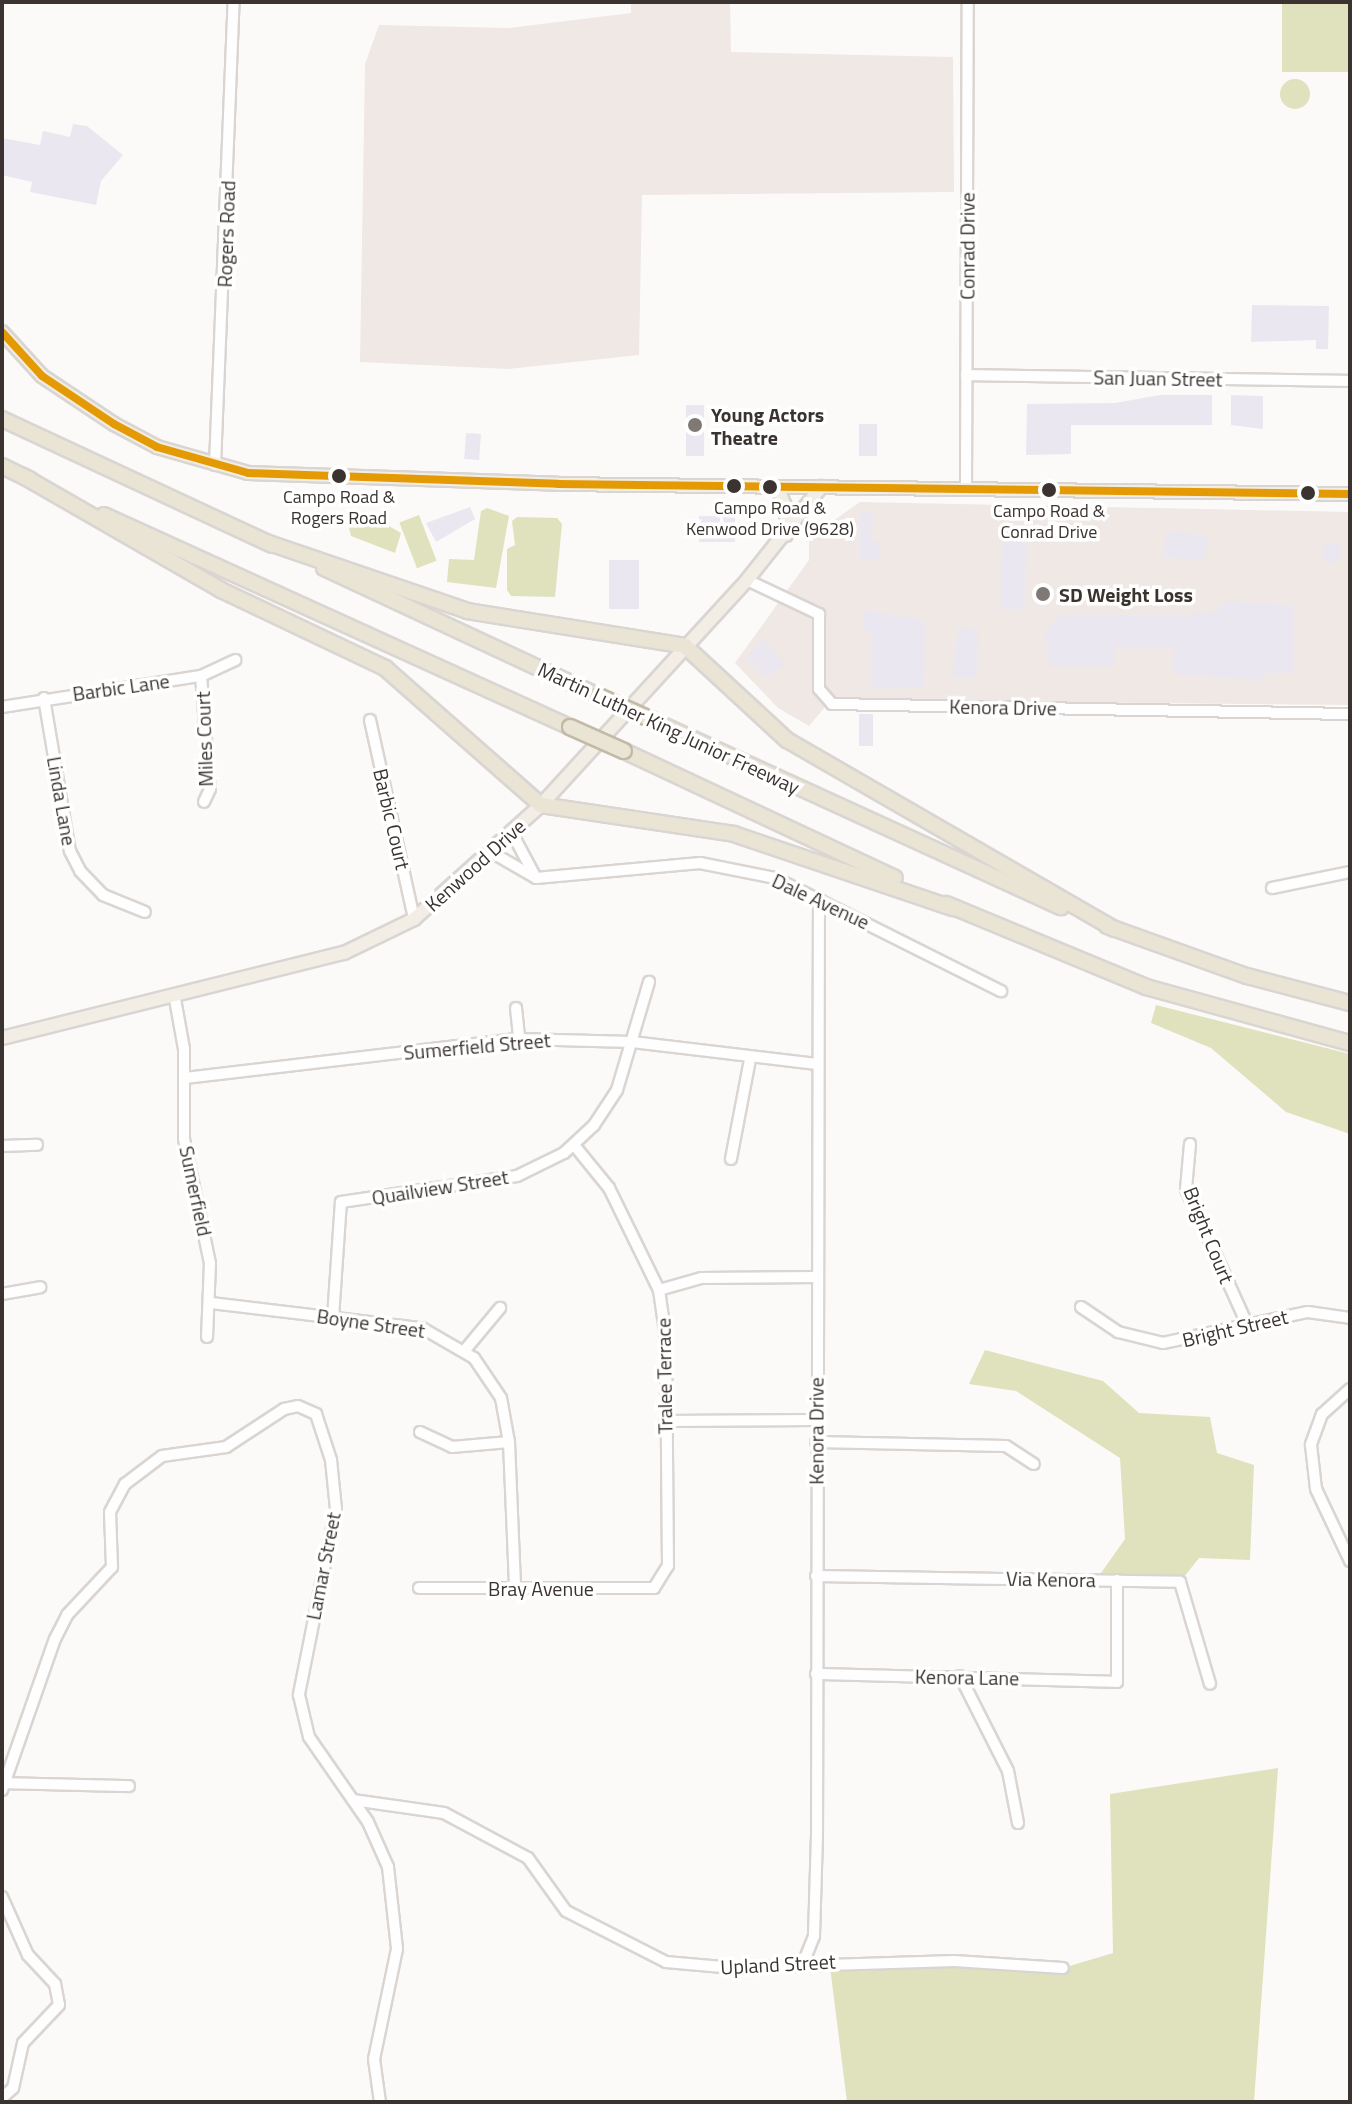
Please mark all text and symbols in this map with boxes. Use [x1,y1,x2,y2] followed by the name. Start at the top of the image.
[212,180,240,288] street label: Rogers Road
[955,192,979,300] street label: Conrad Drive
[1093,365,1223,391] street label: San Juan Street
[711,402,824,449] place label: Young Actors Theatre
[686,416,704,434] marker: Young Actors Theatre
[331,468,347,484] marker: Campo Road & Rogers Road
[726,478,742,494] unlabelled marker
[762,479,778,495] marker: Campo Road & Kenwood Drive (9628)
[1041,482,1057,498] marker: Campo Road & Conrad Drive
[1300,485,1316,501] unlabelled marker
[283,487,395,530] place label: Campo Road & Rogers Road
[686,498,854,540] place label: Campo Road & Kenwood Drive (9628)
[993,501,1105,544] place label: Campo Road & Conrad Drive
[1059,582,1193,606] place label: SD Weight Loss
[1034,585,1052,603] marker: SD Weight Loss
[534,657,804,799] street label: Martin Luther King Junior Freeway
[71,668,171,706] street label: Barbic Lane
[190,691,218,787] street label: Miles Court
[949,694,1057,720] street label: Kenora Drive
[42,755,82,847] street label: Linda Lane
[369,766,415,872] street label: Barbic Court
[420,814,530,916] street label: Kenwood Drive
[769,868,873,934] street label: Dale Avenue
[403,1028,551,1064] street label: Sumerfield Street
[175,1144,217,1238] street label: Sumerfield
[370,1164,510,1210] street label: Quailview Street
[1179,1183,1239,1287] street label: Bright Court
[315,1304,427,1342] street label: Boyne Street
[1180,1304,1290,1352] street label: Bright Street
[651,1318,677,1434] street label: Tralee Terrace
[804,1377,828,1485] street label: Kenora Drive
[301,1510,345,1622] street label: Lamar Street
[1006,1566,1096,1592] street label: Via Kenora
[488,1576,594,1600] street label: Bray Avenue
[915,1664,1019,1690] street label: Kenora Lane
[720,1949,836,1979] street label: Upland Street

